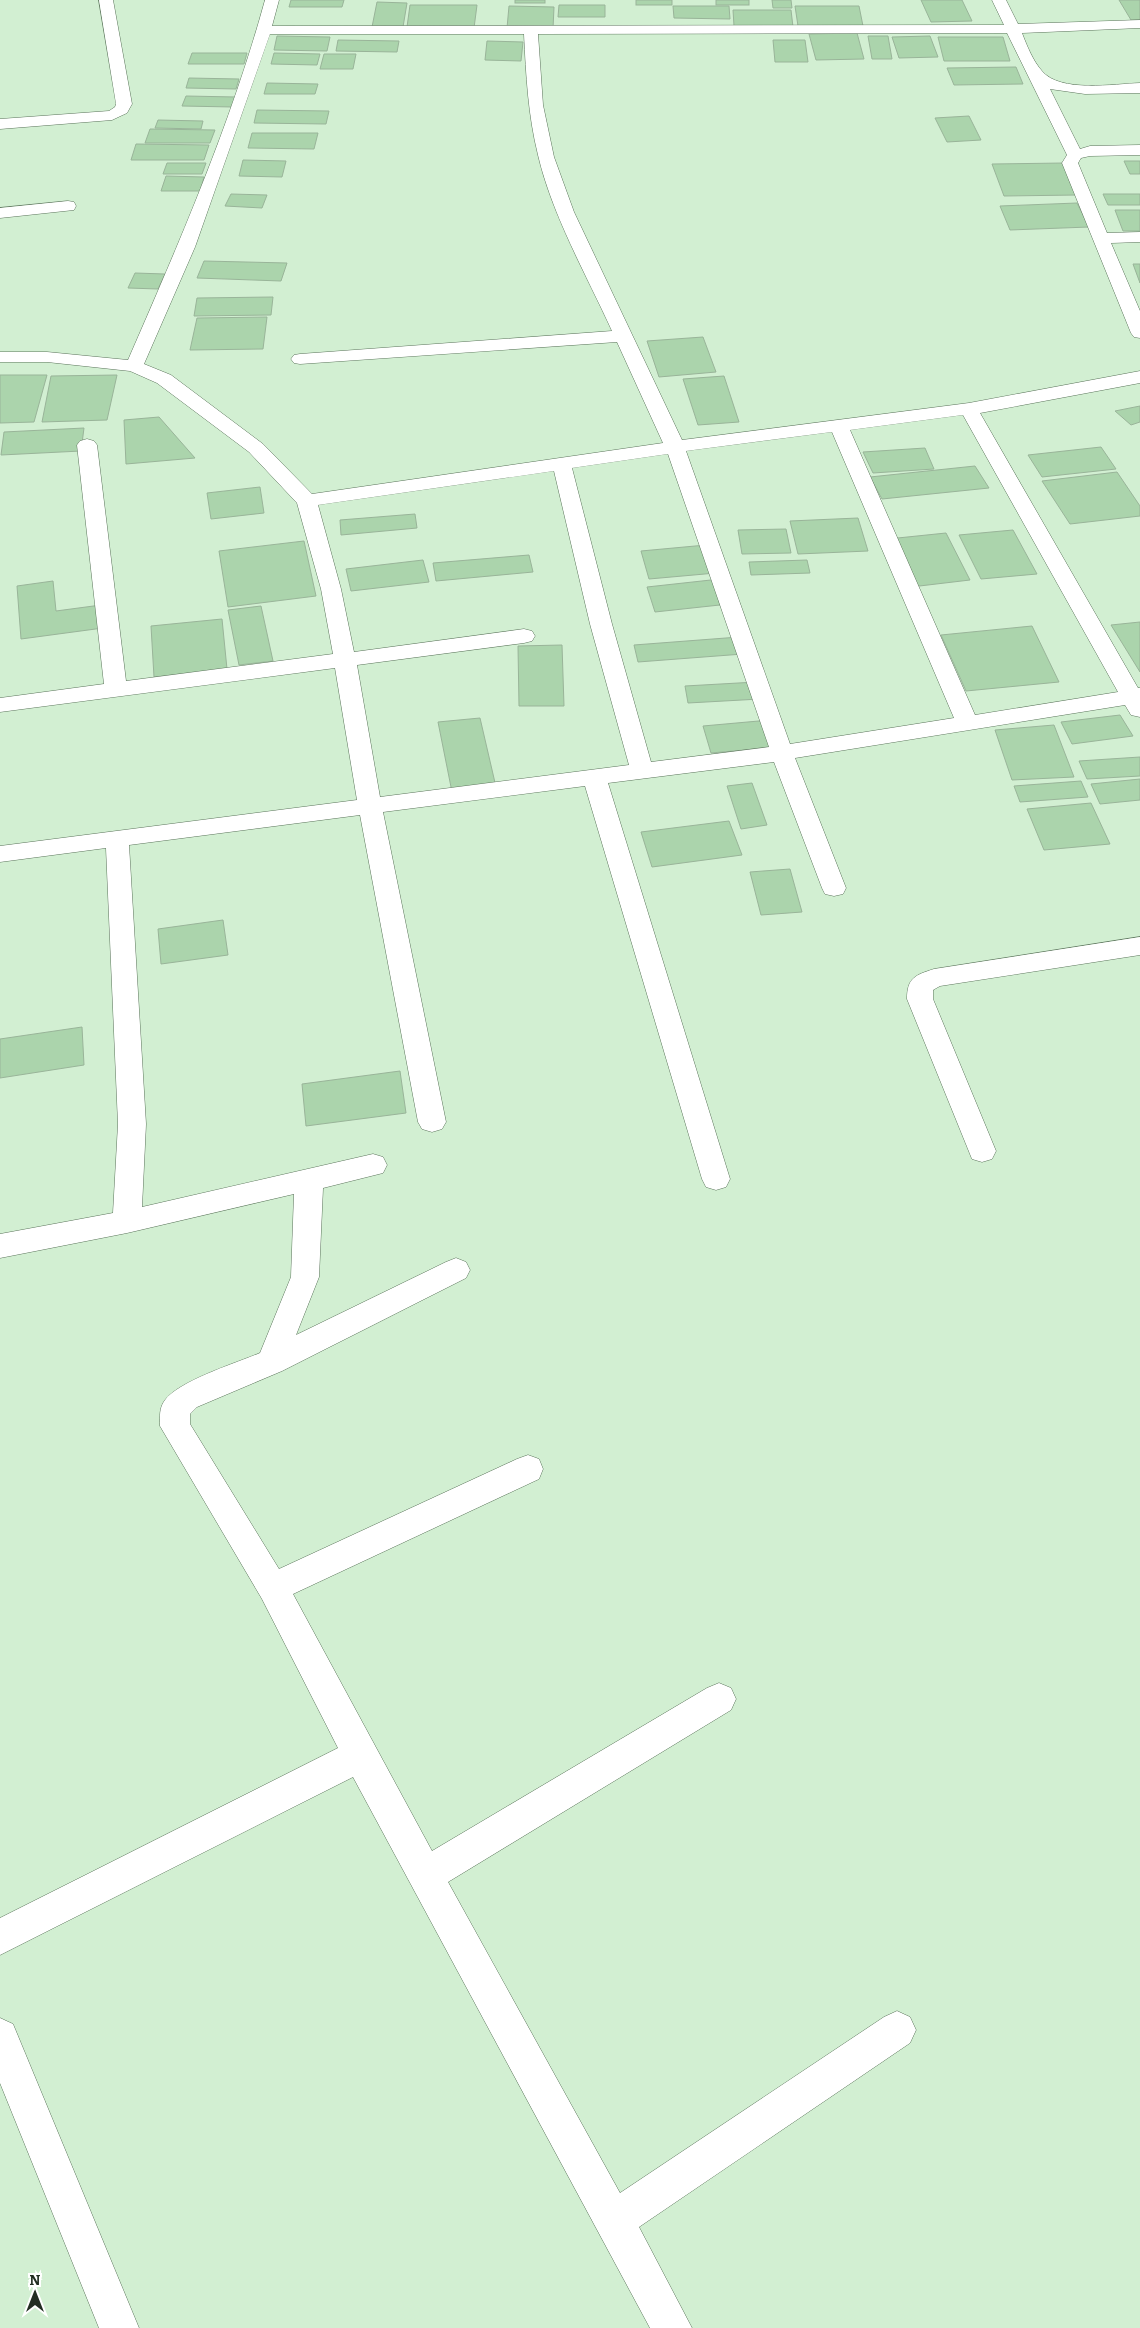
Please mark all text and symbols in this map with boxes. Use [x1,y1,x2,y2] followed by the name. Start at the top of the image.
[10,2268,60,2318] north arrow
[30,2272,41,2289] text: N

